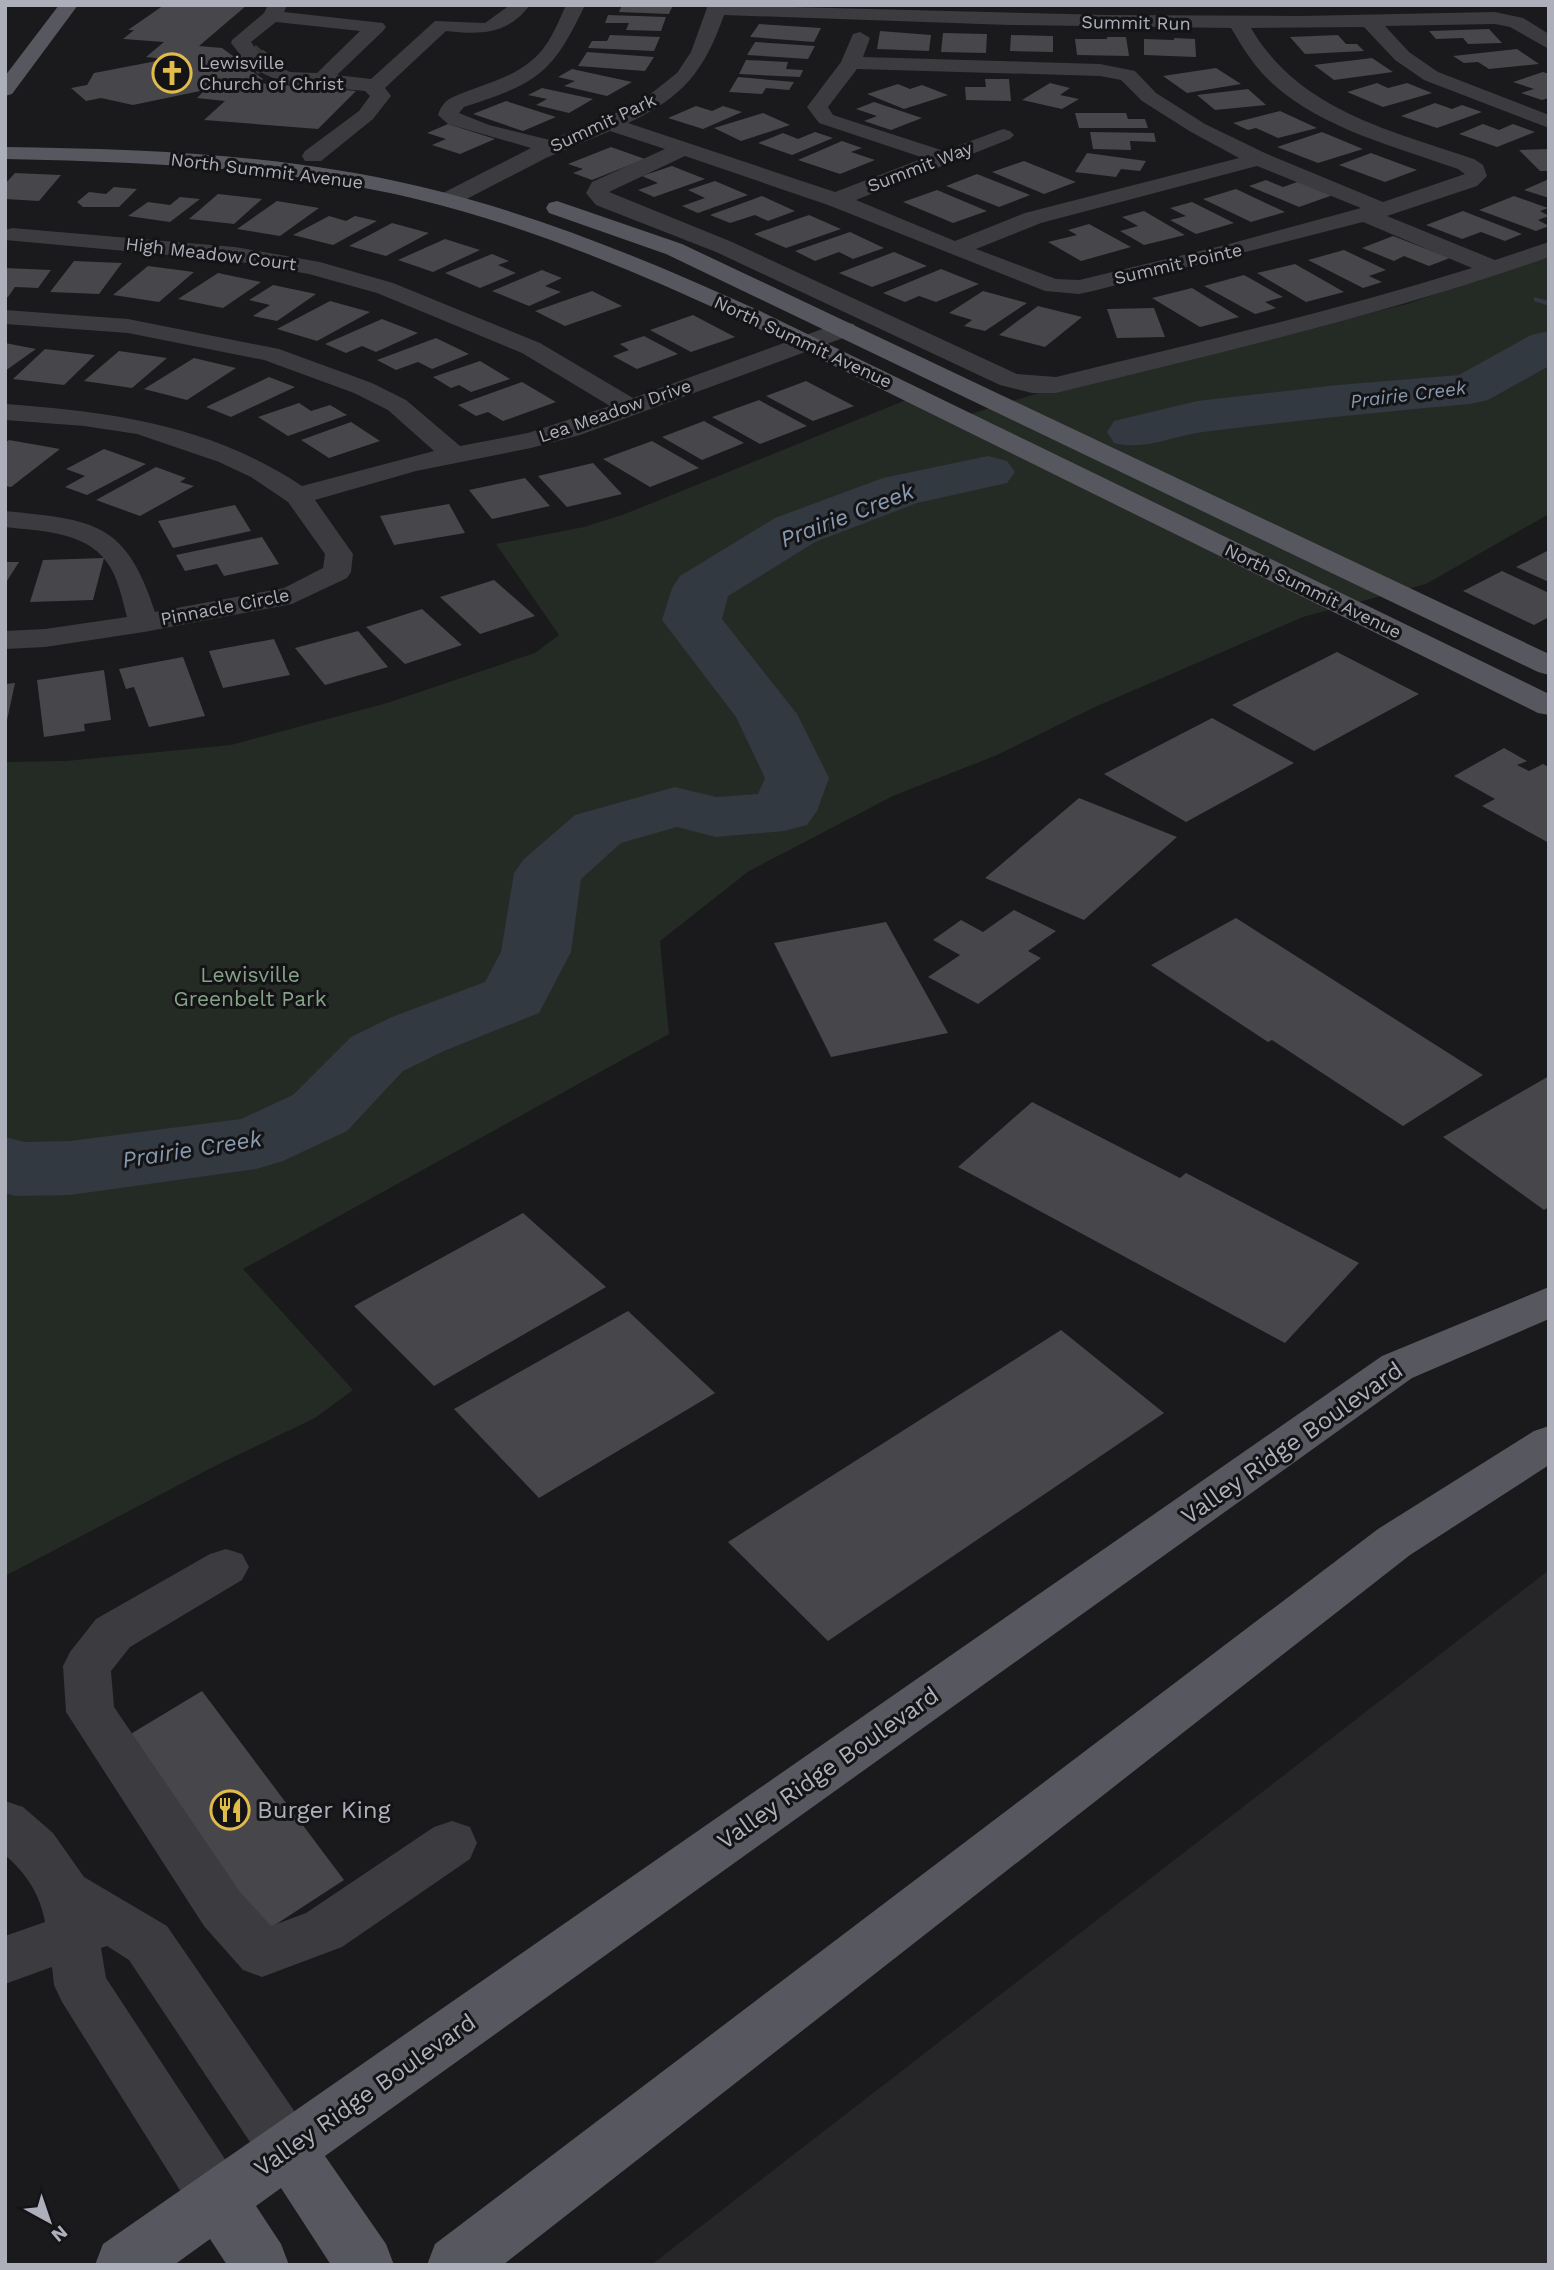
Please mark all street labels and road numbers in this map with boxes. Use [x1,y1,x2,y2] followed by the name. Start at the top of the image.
[1081,11,1191,34] street label: Summit Run
[547,89,659,156] street label: Summit Park
[865,137,976,196] street label: Summit Way
[170,148,365,193] street label: North Summit Avenue
[124,233,298,274] street label: High Meadow Court
[1112,239,1244,288] street label: Summit Pointe
[711,291,895,392] street label: North Summit Avenue
[536,375,694,446] street label: Lea Meadow Drive
[1222,539,1405,642] street label: North Summit Avenue
[159,584,291,629] street label: Pinnacle Circle
[1176,1356,1408,1530] street label: Valley Ridge Boulevard
[712,1681,944,1855] street label: Valley Ridge Boulevard
[249,2008,481,2182] street label: Valley Ridge Boulevard

